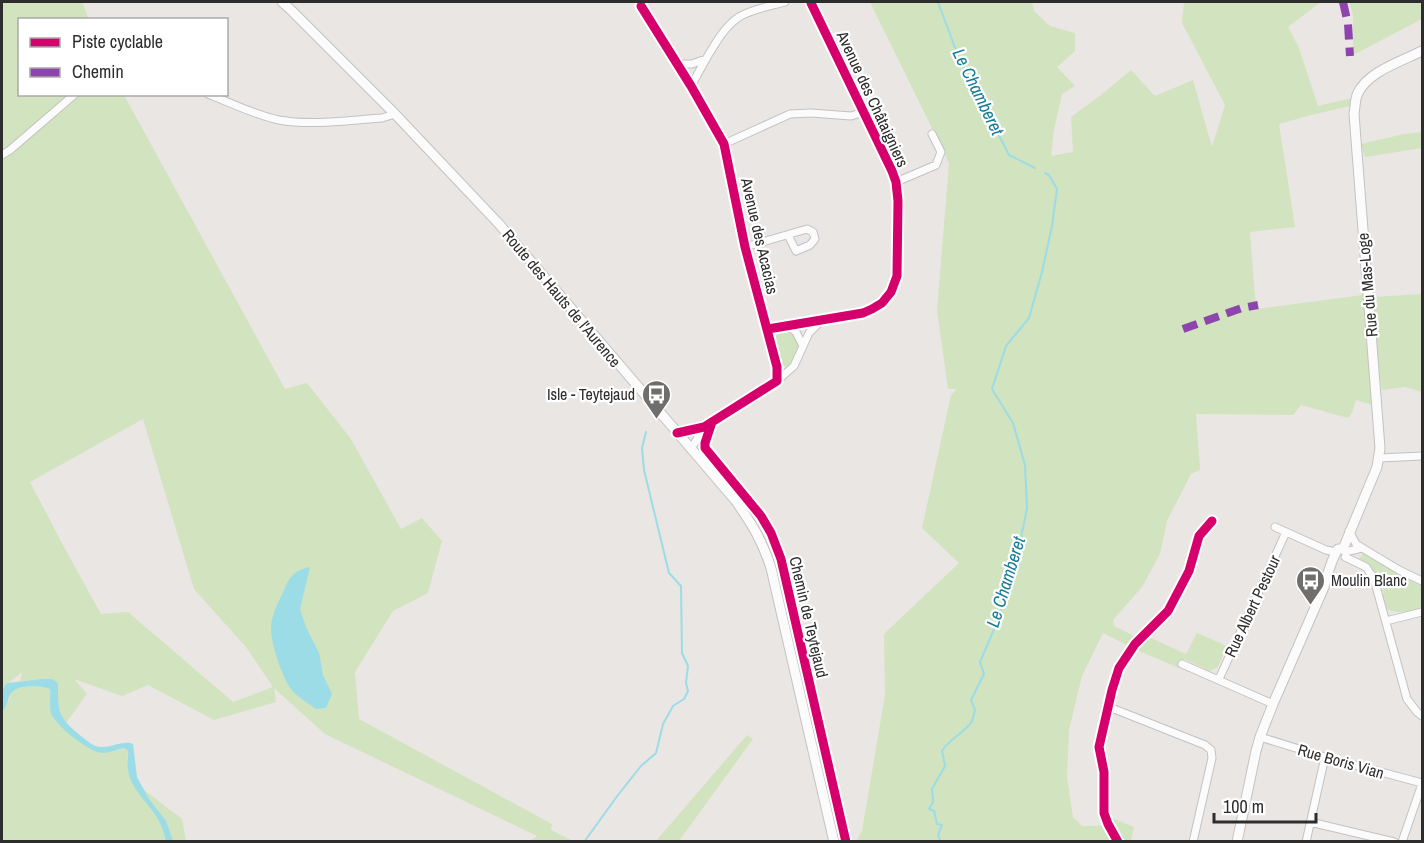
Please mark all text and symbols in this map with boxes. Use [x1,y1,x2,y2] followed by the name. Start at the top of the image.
[18,18,228,96] legend
[831,26,914,171] street label: Avenue des Châtaigniers
[72,29,163,54] text: Piste cyclable
[947,44,1011,140] water label: Le Chamberet
[72,59,124,84] text: Chemin
[736,175,784,296] street label: Avenue des Acacias
[498,224,626,372] street label: Route des Hauts de l'Aurence
[1351,232,1383,338] street label: Rue du Mas-Loge
[640,378,672,420] bus stop icon: Isle - Teytejaud
[547,383,635,405] place label: Isle - Teytejaud
[980,533,1031,630] water label: Le Chamberet
[1219,551,1286,661] street label: Rue Albert Pestour
[784,554,834,680] street label: Chemin de Teytejaud
[1294,564,1326,606] bus stop icon: Moulin Blanc
[1331,569,1407,591] place label: Moulin Blanc
[1295,738,1387,784] street label: Rue Boris Vian
[1214,786,1316,824] scale bar
[1223,794,1264,819] text: 100 m

